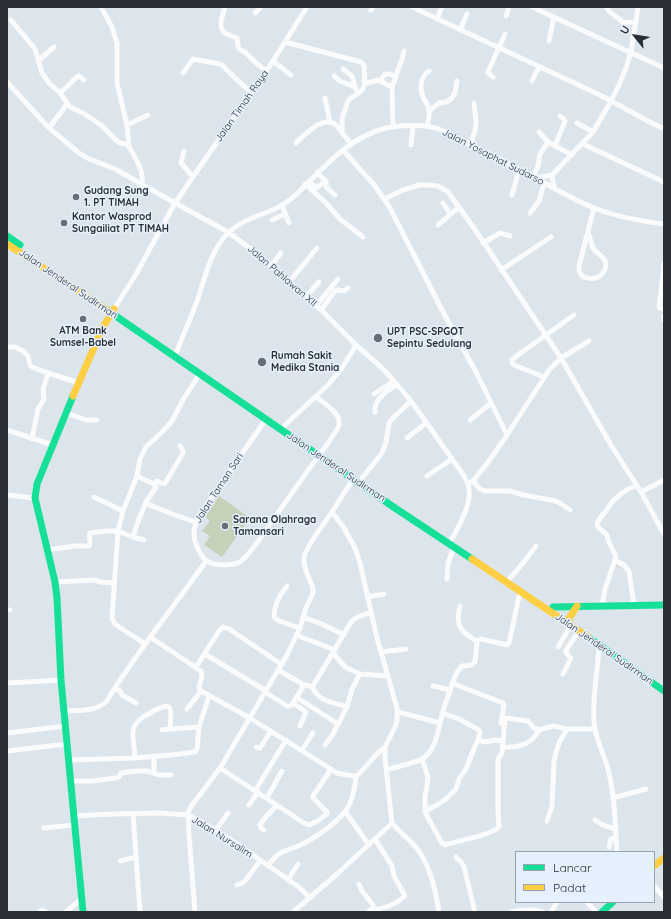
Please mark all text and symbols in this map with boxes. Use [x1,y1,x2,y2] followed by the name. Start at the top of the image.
[615,16,655,56] north arrow
[617,23,633,37] text: U
[213,68,271,144] street label: Jalan Timah Raya
[440,126,546,188] street label: Jalan Yosaphat Sudarso
[84,185,149,208] place label: Gudang Sung 1. PT TIMAH
[71,192,81,202] marker: Gudang Sung 1. PT TIMAH
[72,211,169,234] place label: Kantor Wasprod Sungailiat PT TIMAH
[59,218,69,228] marker: Kantor Wasprod Sungailiat PT TIMAH
[245,243,319,309] street label: Jalan Pahlawan XII
[16,246,120,322] street label: Jalan Jenderal Sudirman
[78,314,88,324] marker: ATM Bank Sumsel-Babel
[50,325,116,348] place label: ATM Bank Sumsel-Babel
[387,326,472,350] place label: UPT PSC-SPGOT Sepintu Sedulang
[372,332,384,344] marker: UPT PSC-SPGOT Sepintu Sedulang
[271,350,339,374] place label: Rumah Sakit Medika Stania
[256,356,268,368] marker: Rumah Sakit Medika Stania
[284,429,388,505] street label: Jalan Jenderal Sudirman
[192,451,246,525] street label: Jalan Taman Sari
[233,514,316,538] place label: Sarana Olahraga Tamansari
[220,521,230,531] marker: Sarana Olahraga Tamansari
[553,611,655,687] street label: Jalan Jenderal Sudirman
[189,813,255,861] street label: Jalan Nursalim
[515,851,655,903] legend
[553,860,592,875] text: Lancar
[553,880,586,895] text: Padat

